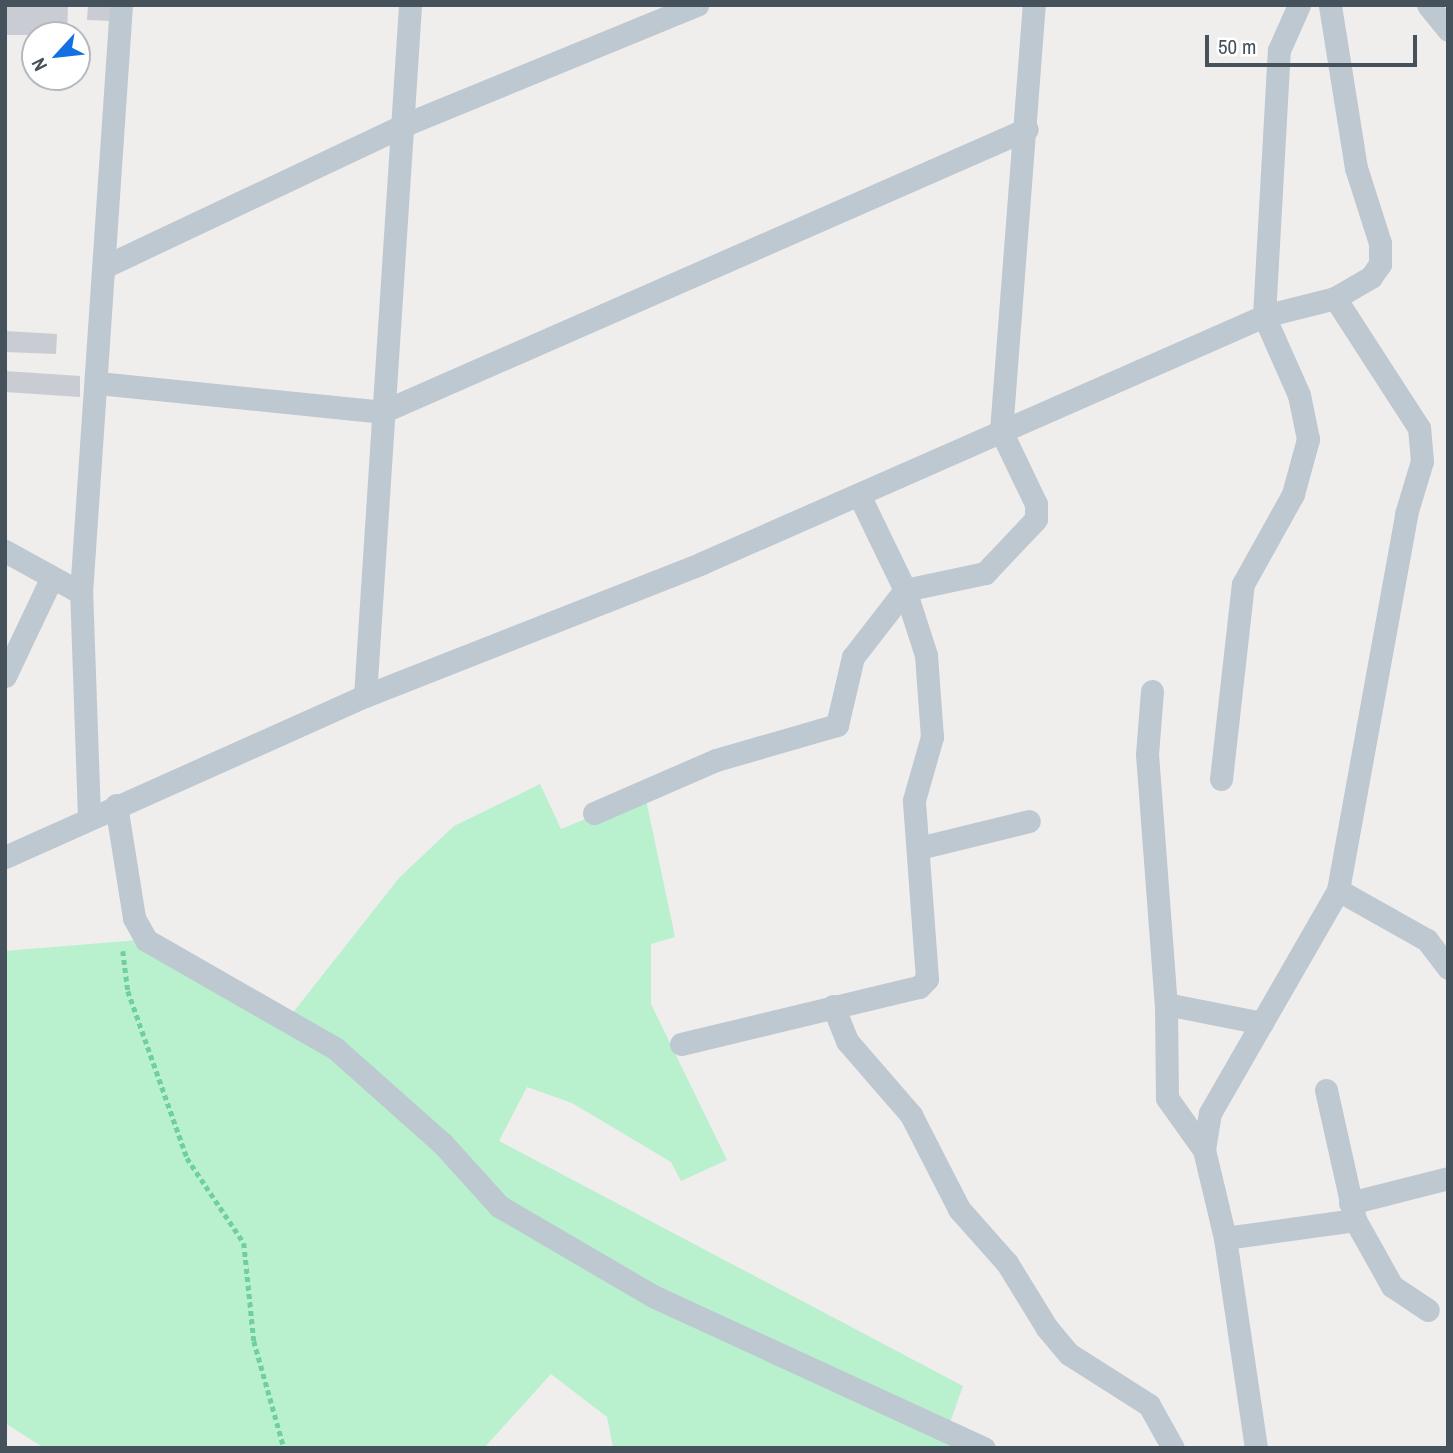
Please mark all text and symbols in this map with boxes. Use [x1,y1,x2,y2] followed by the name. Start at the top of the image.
[21,21,91,91] north arrow
[1208,21,1420,65] scale bar
[1218,32,1256,61] text: 50 m
[25,54,53,76] text: N

